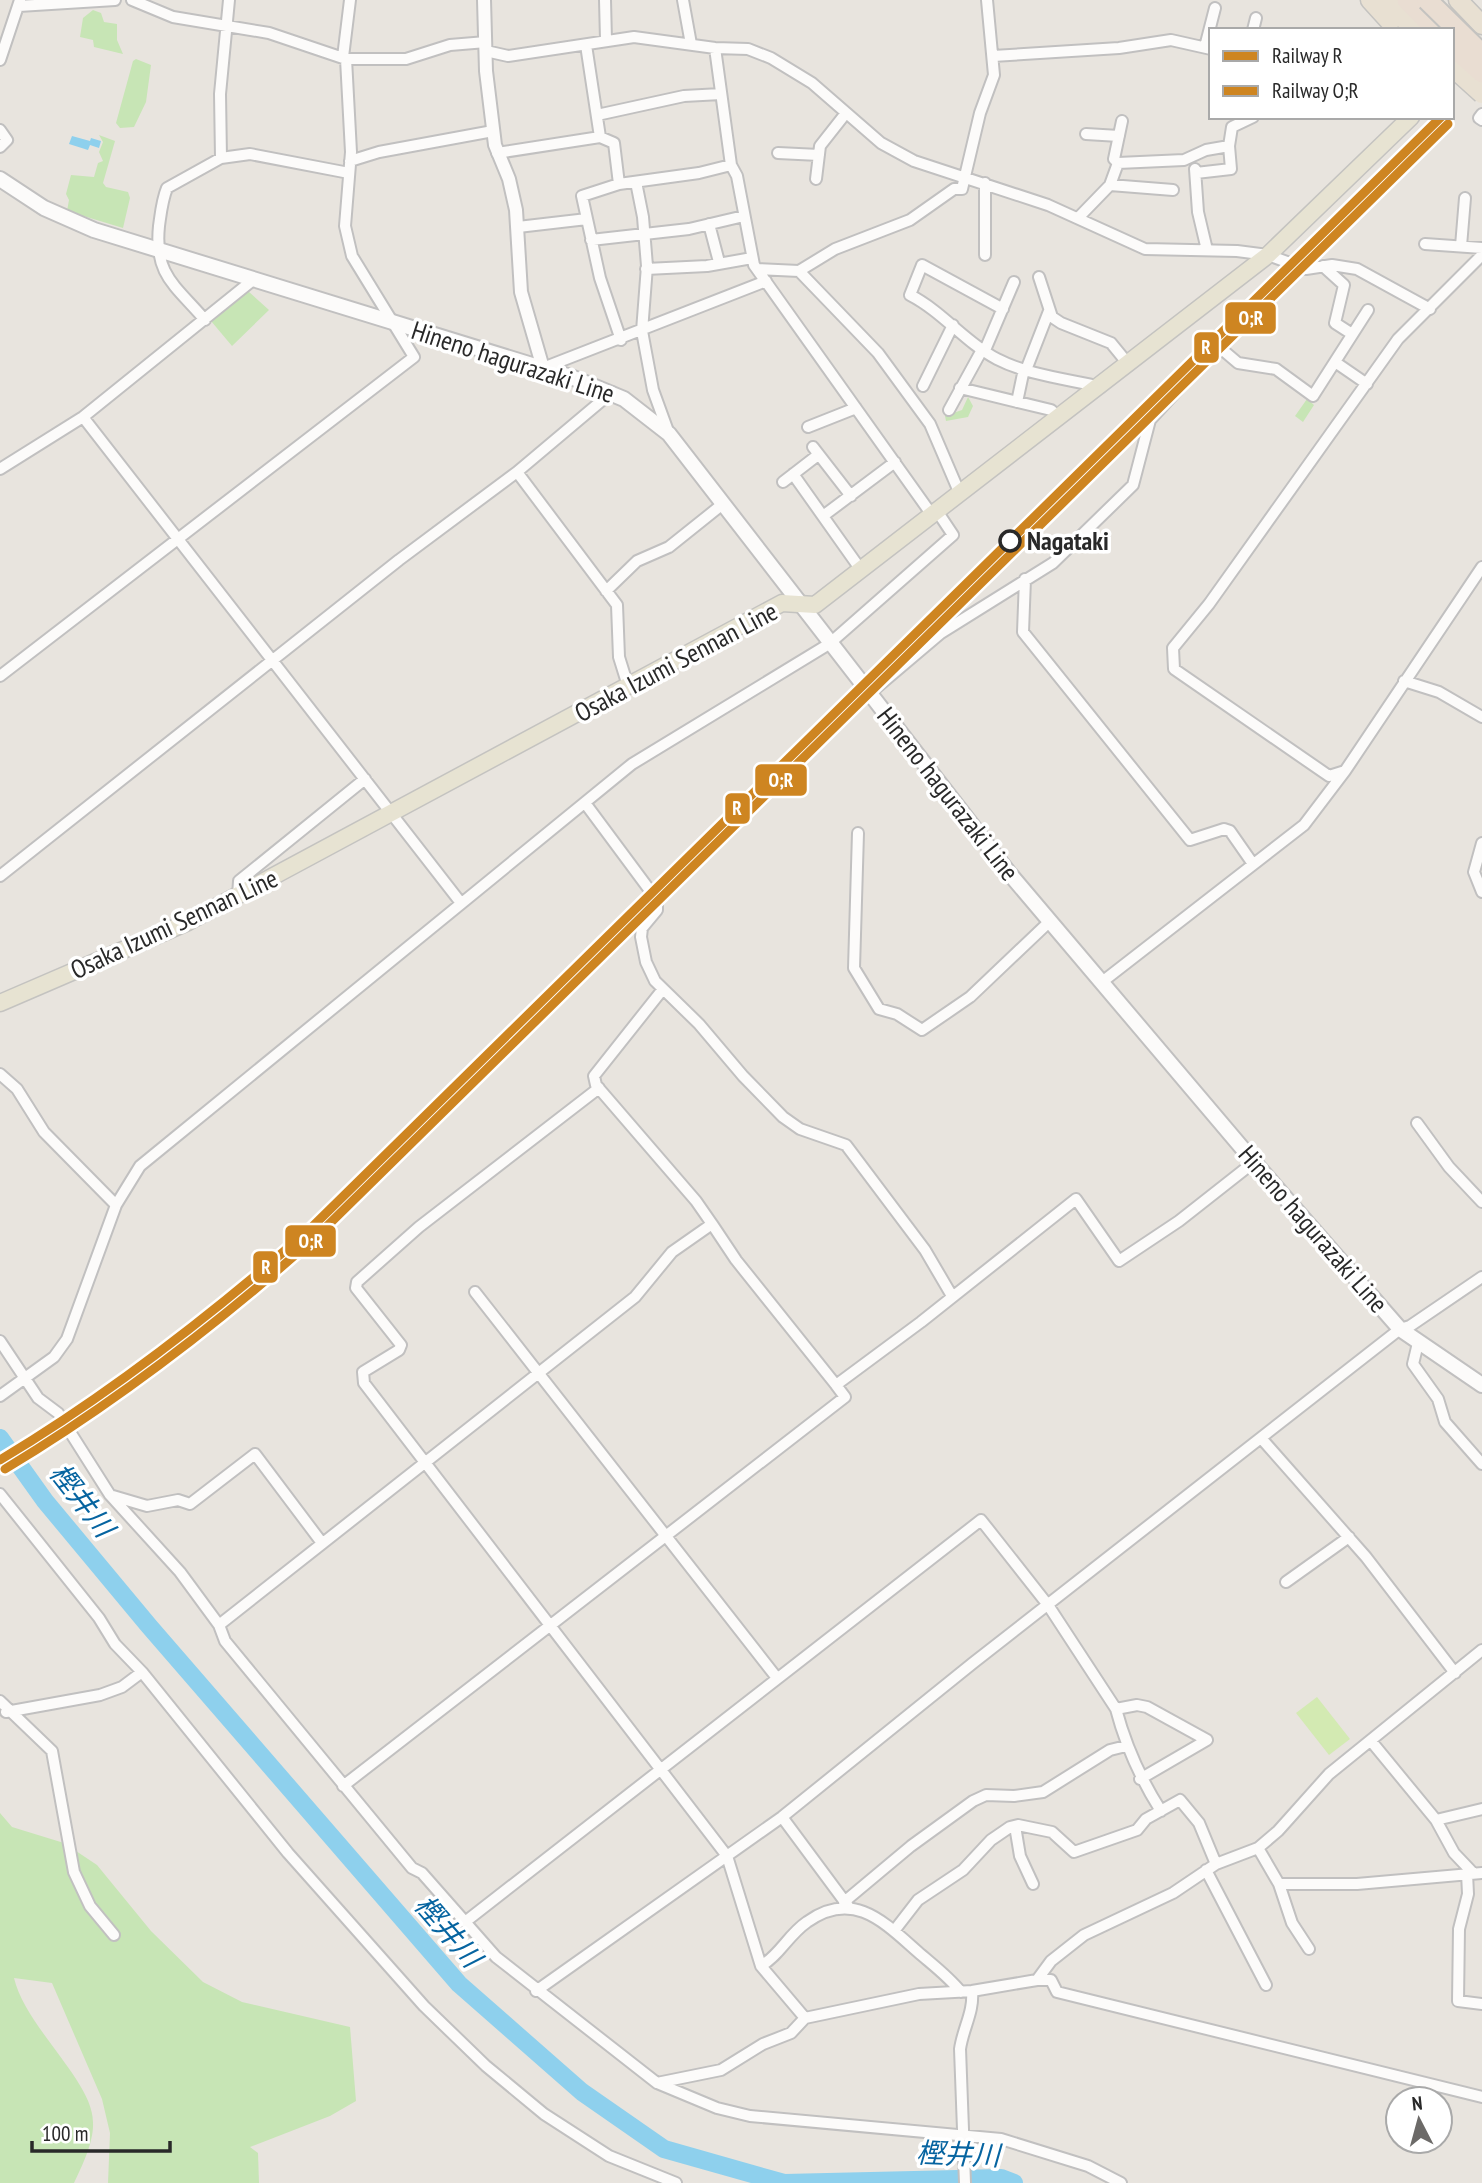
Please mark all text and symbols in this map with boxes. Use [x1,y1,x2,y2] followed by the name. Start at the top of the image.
[1209,28,1454,119] legend
[1272,42,1343,69] text: Railway R
[1272,77,1359,104] text: Railway O;R
[1224,301,1277,335] line badge: O;R
[1239,306,1264,330] text: O;R
[408,313,619,410] street label: Hineno hagurazaki Line
[1193,331,1220,364] line badge: R
[1201,335,1211,359] text: R
[1027,524,1109,557] place label: Nagataki
[999,530,1021,552] marker: Nagataki
[569,594,783,729] street label: Osaka Izumi Sennan Line
[870,700,1026,887] street label: Hineno hagurazaki Line
[754,763,808,797] line badge: O;R
[769,768,794,792] text: O;R
[724,792,751,825] line badge: R
[732,796,742,820] text: R
[65,861,283,986] street label: Osaka Izumi Sennan Line
[1232,1138,1395,1319] street label: Hineno hagurazaki Line
[284,1224,337,1258] line badge: O;R
[299,1229,324,1253] text: O;R
[252,1250,279,1284] line badge: R
[261,1255,271,1279] text: R
[42,1455,125,1547] water label: 樫井川
[407,1887,492,1977] water label: 樫井川
[1384,2085,1454,2155] north arrow
[1411,2091,1424,2116] text: N
[32,2110,170,2154] scale bar
[42,2120,88,2147] text: 100 m
[915,2134,1004,2174] water label: 樫井川

